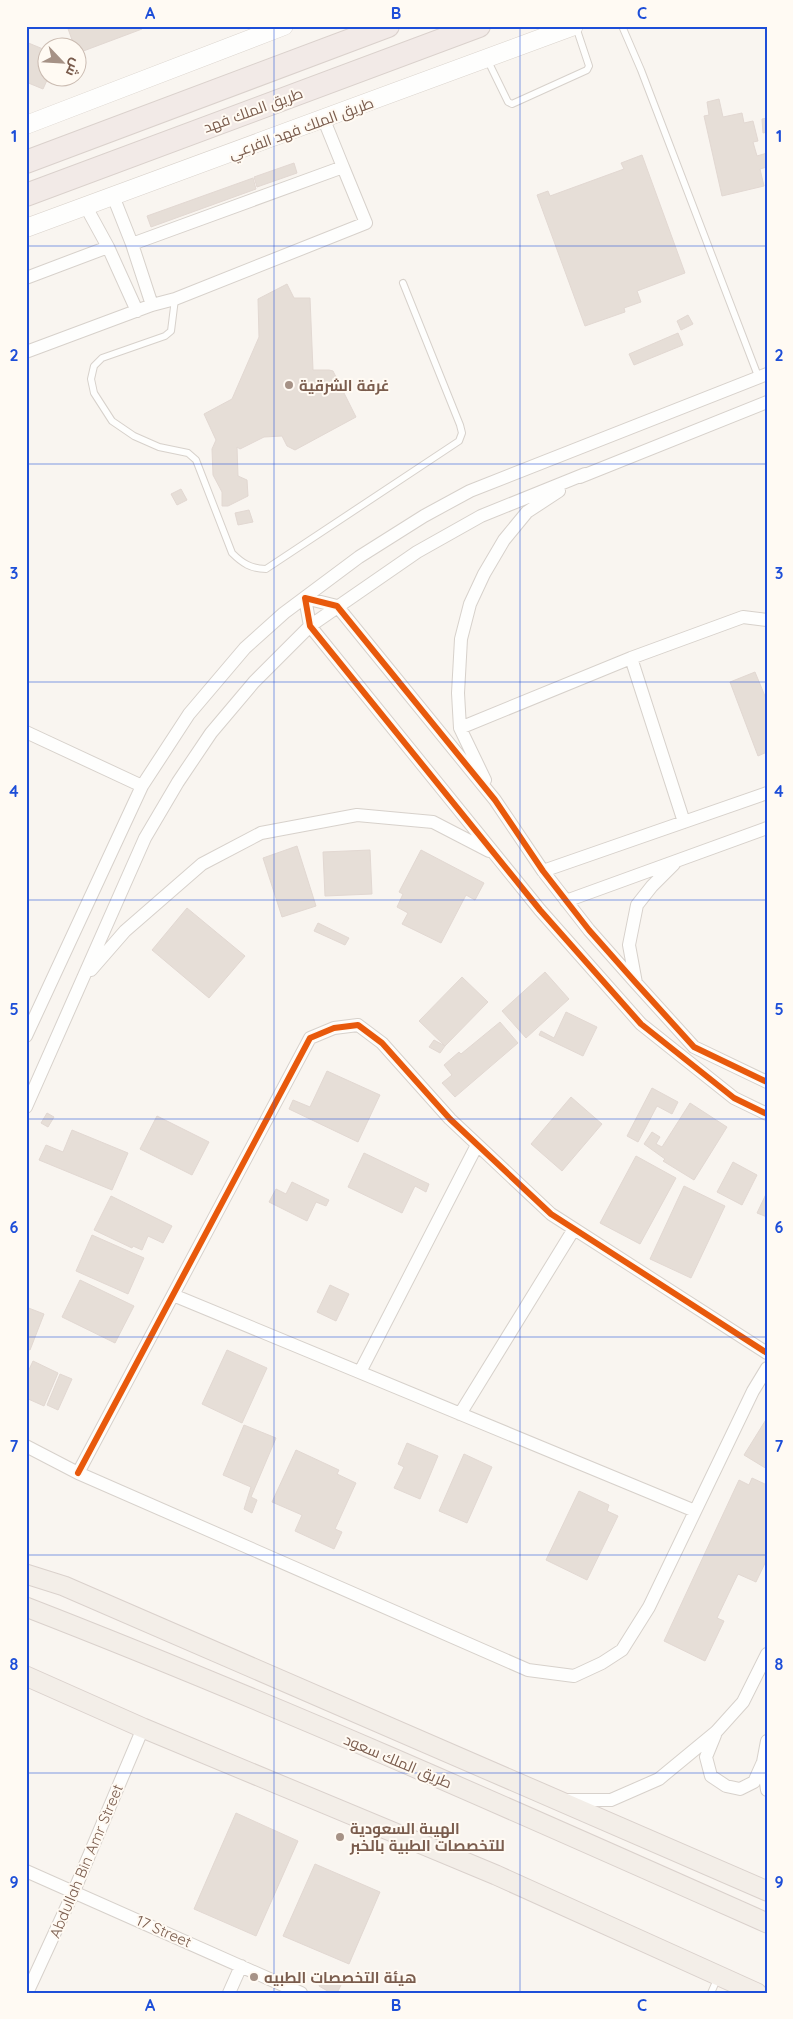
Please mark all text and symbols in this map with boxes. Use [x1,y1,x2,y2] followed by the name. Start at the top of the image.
[145,3,156,23] text: A
[391,3,401,23] text: B
[637,3,647,23] text: C
[38,38,88,88] north arrow
[62,56,86,79] text: ش
[201,83,306,138] street label: طريق الملك فهد
[226,93,377,166] street label: طريق الملك فهد الفرعي
[11,126,17,146] text: 1
[776,126,782,146] text: 1
[9,345,19,365] text: 2
[774,345,784,365] text: 2
[299,376,390,395] place label: غرفة الشرقية
[283,379,295,391] marker: غرفة الشرقية
[10,563,18,583] text: 3
[775,563,783,583] text: 3
[9,781,19,801] text: 4
[774,781,784,801] text: 4
[9,999,19,1019] text: 5
[774,999,784,1019] text: 5
[10,1217,19,1237] text: 6
[775,1217,784,1237] text: 6
[10,1436,19,1456] text: 7
[775,1436,784,1456] text: 7
[10,1654,19,1674] text: 8
[775,1654,784,1674] text: 8
[341,1730,455,1793] street label: طريق الملك سعود
[45,1781,127,1941] street label: Abdullah Bin Amr Street
[349,1819,505,1855] place label: الهيىة السعودية للتخصصات الطبية بالخبر
[334,1831,346,1843] marker: الهيىة السعودية للتخصصات الطبية بالخبر
[9,1872,19,1892] text: 9
[774,1872,784,1892] text: 9
[133,1910,195,1952] street label: 17 Street
[264,1968,417,1987] place label: هيئة التخصصات الطبيه
[248,1971,260,1983] marker: هيئة التخصصات الطبيه
[145,1995,156,2015] text: A
[391,1995,401,2015] text: B
[637,1995,647,2015] text: C

